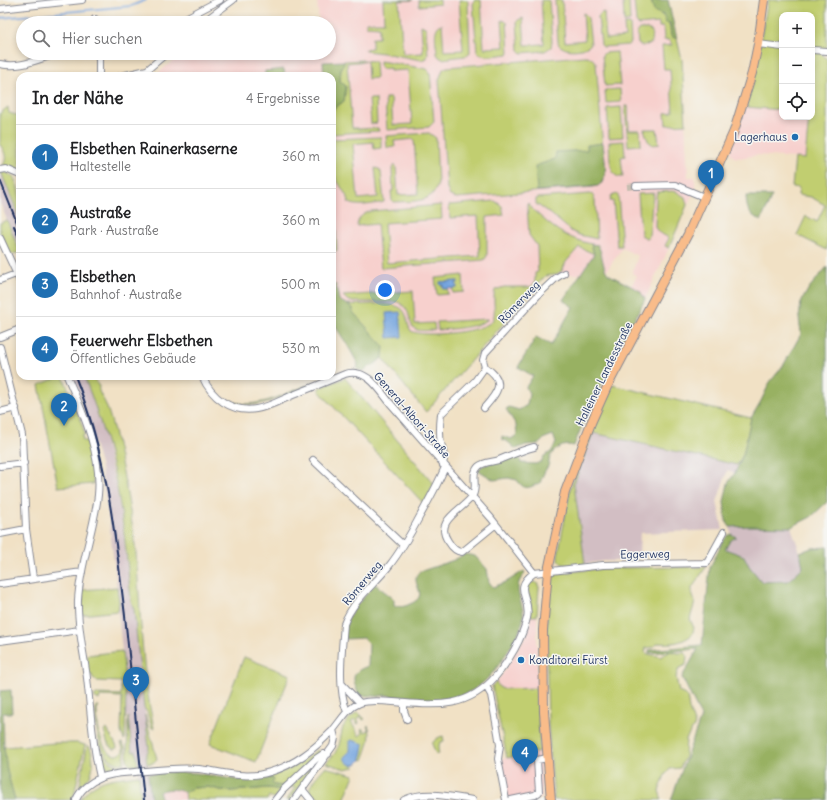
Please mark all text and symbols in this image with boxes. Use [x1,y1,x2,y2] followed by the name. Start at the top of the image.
[779,12,815,120] map controls
[779,12,815,48] button: +
[16,16,336,60] search box
[30,27,52,49] icon: search
[62,29,142,48] text: Hier suchen
[779,48,815,84] button: −
[779,84,815,120] button: locate
[32,87,124,109] text: In der Nähe
[246,90,320,107] text: 4 Ergebnisse
[734,130,787,144] place label: Lagerhaus
[790,132,800,142] marker: Lagerhaus
[70,139,238,158] text: Elsbethen Rainerkaserne
[42,148,48,165] text: 1
[282,148,320,165] text: 360 m
[70,158,131,175] text: Haltestelle
[698,160,724,193] pin: 1
[70,203,131,222] text: Austraße
[41,212,49,229] text: 2
[282,212,320,229] text: 360 m
[70,222,159,239] text: Park · Austraße
[70,267,136,286] text: Elsbethen
[41,276,49,293] text: 3
[281,276,320,293] text: 500 m
[495,278,543,326] street label: Römerweg
[375,280,395,300] your location
[70,286,182,303] text: Bahnhof · Austraße
[573,320,635,428] street label: Halleiner Landesstraße
[70,331,213,350] text: Feuerwehr Elsbethen
[41,340,49,357] text: 4
[282,340,320,357] text: 530 m
[70,350,196,367] text: Öffentliches Gebäude
[371,369,453,461] street label: General-Albori-Straße
[51,393,77,426] pin: 2
[620,547,670,561] street label: Eggerweg
[339,558,385,608] street label: Römerweg
[529,653,608,667] place label: Konditorei Fürst
[516,655,526,665] marker: Konditorei Fürst
[123,667,149,700] pin: 3
[512,739,538,772] pin: 4

